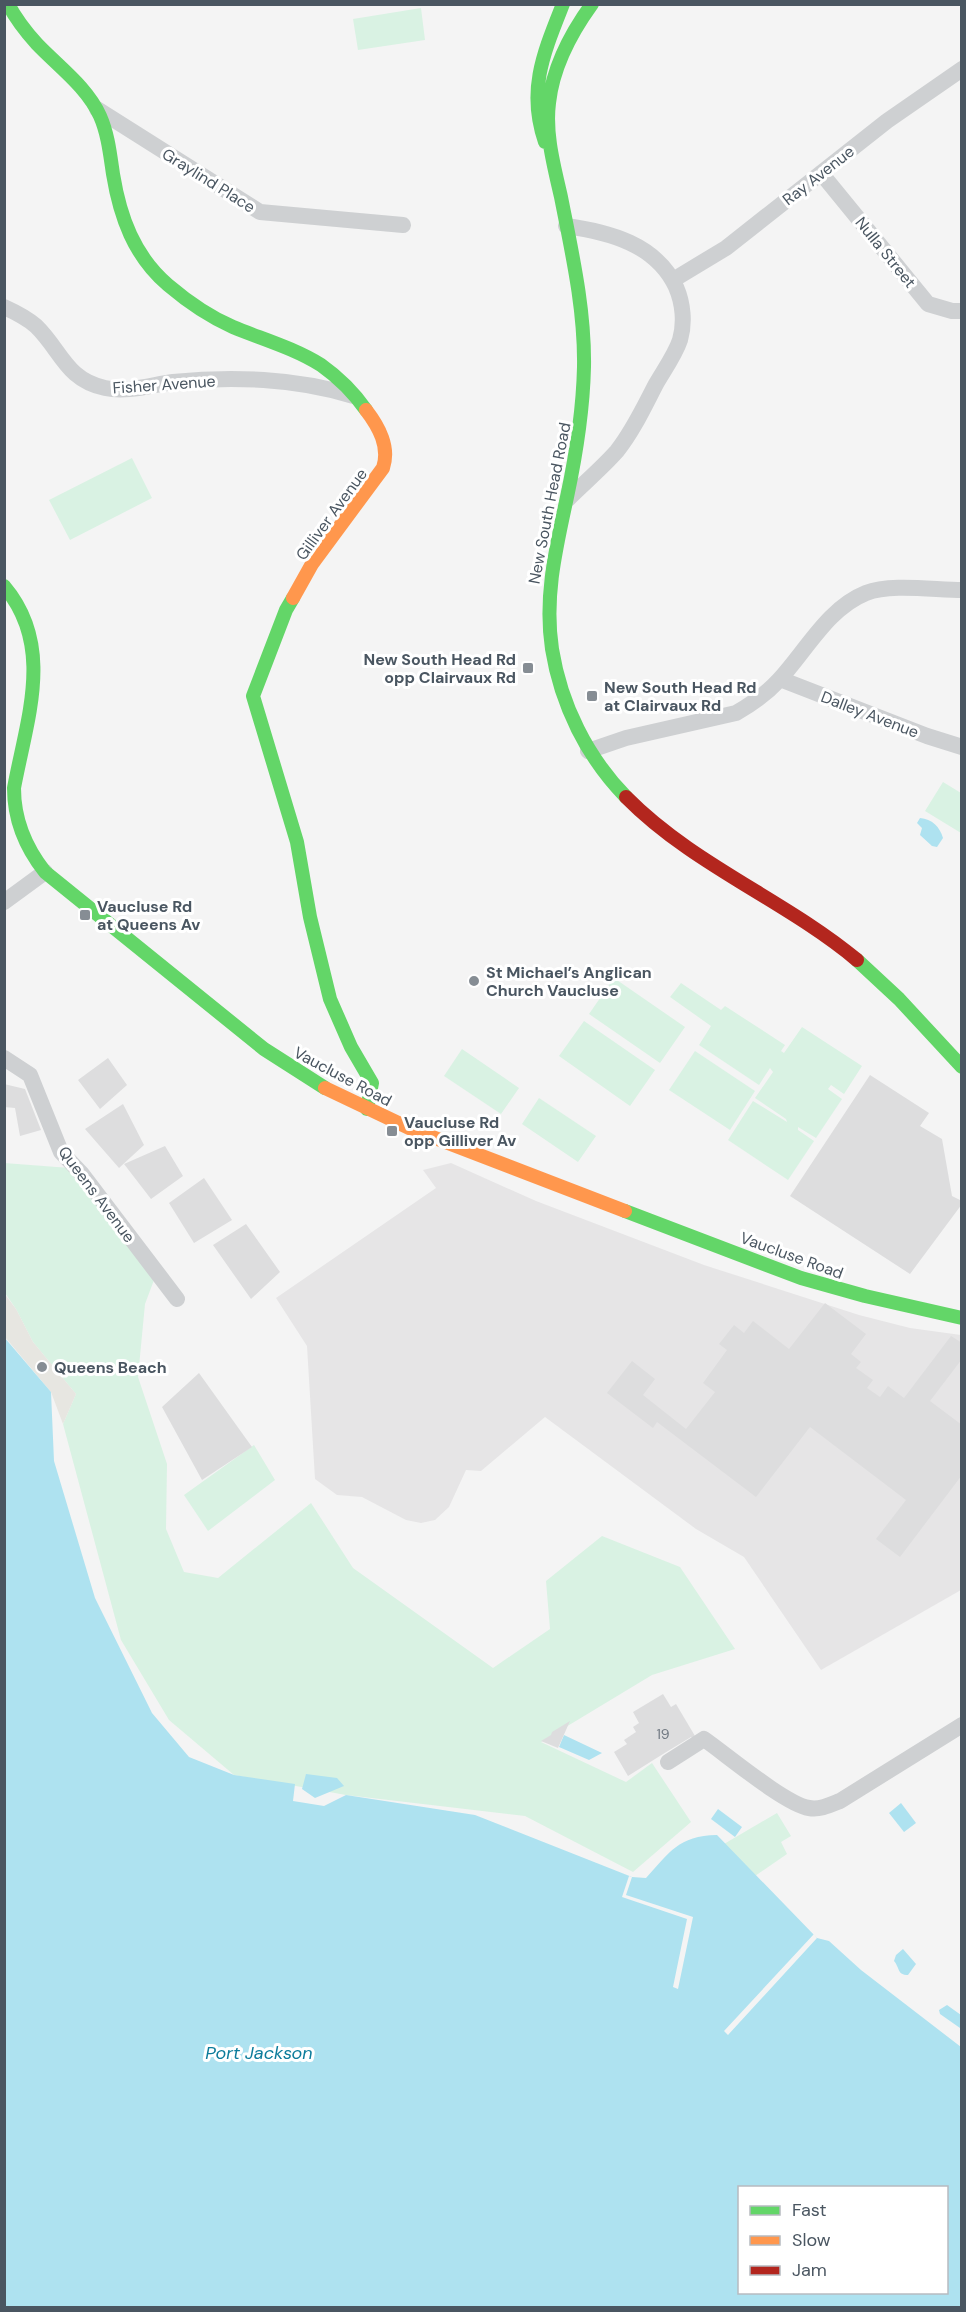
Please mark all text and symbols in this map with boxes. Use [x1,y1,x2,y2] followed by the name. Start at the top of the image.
[778,141,858,210] street label: Ray Avenue
[158,143,259,217] street label: Graylind Place
[850,212,921,292] street label: Nulla Street
[112,370,216,399] street label: Fisher Avenue
[524,421,575,586] street label: New South Head Road
[291,464,372,564] street label: Gilliver Avenue
[364,649,516,688] place label: New South Head Rd opp Clairvaux Rd
[521,661,535,675] marker: New South Head Rd opp Clairvaux Rd
[604,677,756,716] place label: New South Head Rd at Clairvaux Rd
[818,686,922,743] street label: Dalley Avenue
[585,689,599,703] marker: New South Head Rd at Clairvaux Rd
[97,896,200,935] place label: Vaucluse Rd at Queens Av
[78,908,92,922] marker: Vaucluse Rd at Queens Av
[486,962,652,1001] place label: St Michael’s Anglican Church Vaucluse
[467,974,481,988] marker: St Michael’s Anglican Church Vaucluse
[290,1042,395,1111] street label: Vaucluse Road
[404,1112,516,1151] place label: Vaucluse Rd opp Gilliver Av
[385,1124,399,1138] marker: Vaucluse Rd opp Gilliver Av
[53,1142,140,1247] street label: Queens Avenue
[737,1227,846,1284] street label: Vaucluse Road
[54,1357,167,1378] place label: Queens Beach
[35,1360,49,1374] marker: Queens Beach
[656,1725,670,1743] house number: 19
[205,2041,313,2065] water label: Port Jackson
[738,2186,948,2294] legend
[792,2198,827,2222] text: Fast
[792,2228,831,2252] text: Slow
[792,2258,827,2282] text: Jam

